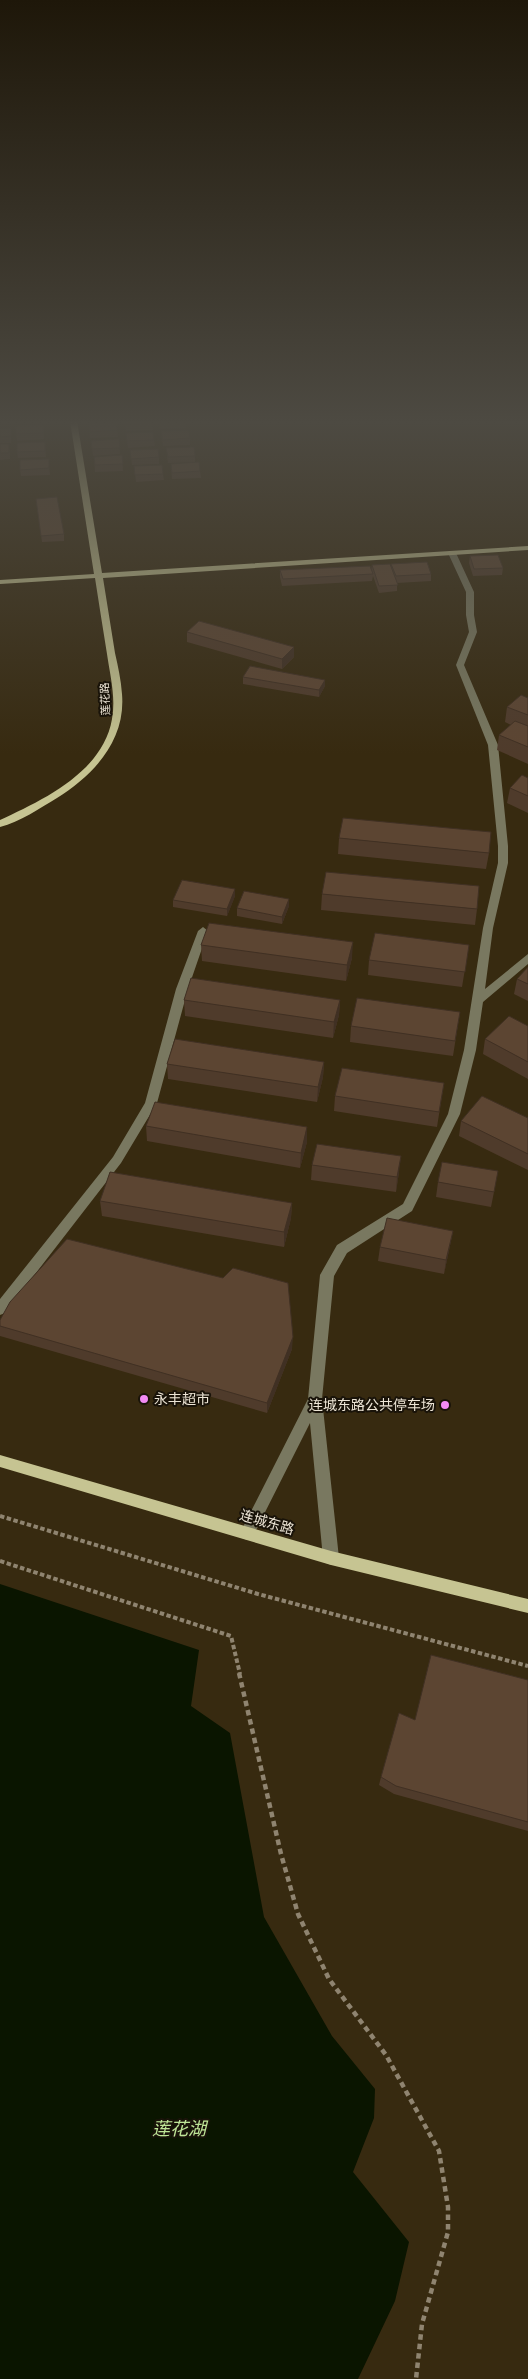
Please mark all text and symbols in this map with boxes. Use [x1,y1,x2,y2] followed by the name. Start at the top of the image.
[97,682,113,716] street label: 莲花路
[154,1390,210,1408] place label: 永丰超市
[138,1393,150,1405] marker: 永丰超市
[309,1396,435,1414] place label: 连城东路公共停车场
[439,1399,451,1411] marker: 连城东路公共停车场
[238,1506,296,1538] street label: 连城东路
[152,2117,209,2140] water label: 莲花湖

